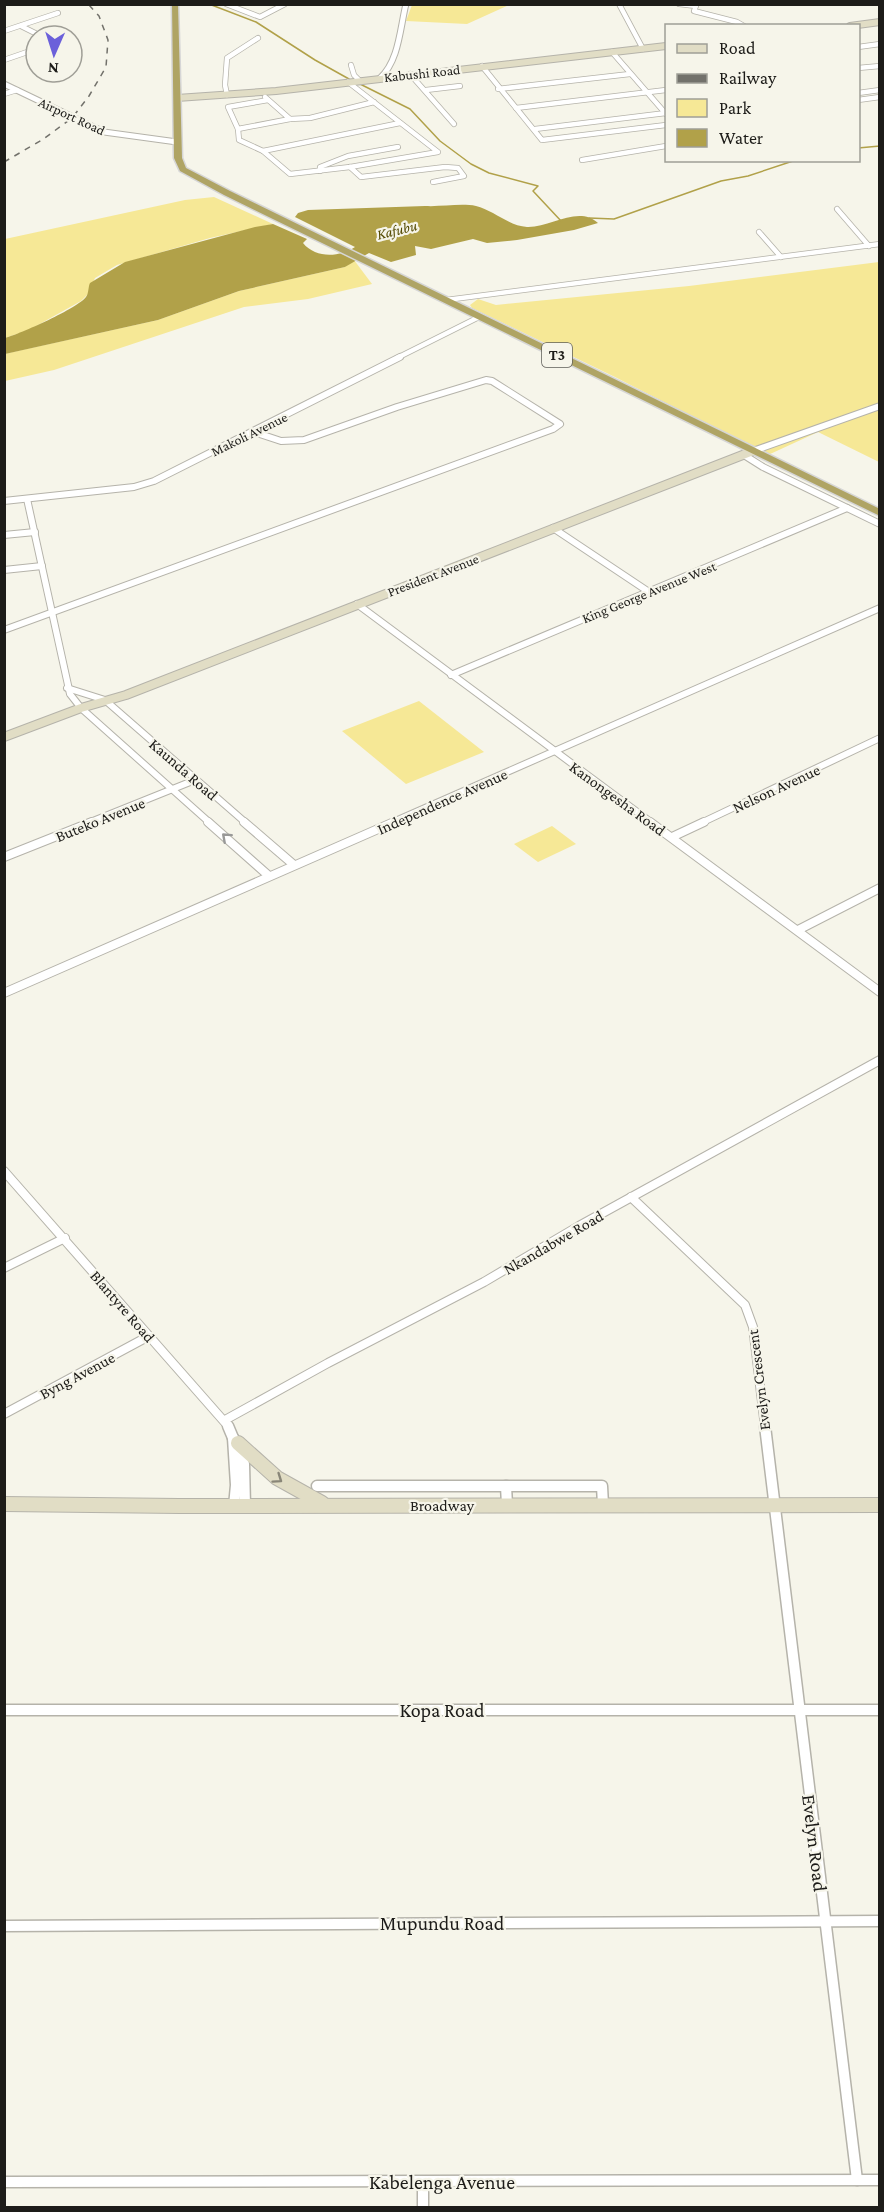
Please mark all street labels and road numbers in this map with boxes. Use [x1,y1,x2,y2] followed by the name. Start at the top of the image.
[383,61,462,85] street label: Kabushi Road
[36,94,108,139] street label: Airport Road
[542,343,572,367] road number: T3
[208,409,290,459] street label: Makoli Avenue
[385,550,481,600] street label: President Avenue
[580,558,719,626] street label: King George Avenue West
[146,735,222,804] street label: Kaunda Road
[566,758,669,840] street label: Kanongesha Road
[730,761,823,816] street label: Nelson Avenue
[374,765,510,839] street label: Independence Avenue
[53,794,147,845] street label: Buteko Avenue
[500,1207,607,1278] street label: Nkandabwe Road
[86,1267,159,1347] street label: Blantyre Road
[744,1328,774,1431] street label: Evelyn Crescent
[37,1349,118,1403] street label: Byng Avenue
[410,1497,475,1515] street label: Broadway
[399,1699,485,1722] street label: Kopa Road
[797,1793,832,1893] street label: Evelyn Road
[380,1912,505,1935] street label: Mupundu Road
[369,2171,515,2194] street label: Kabelenga Avenue

